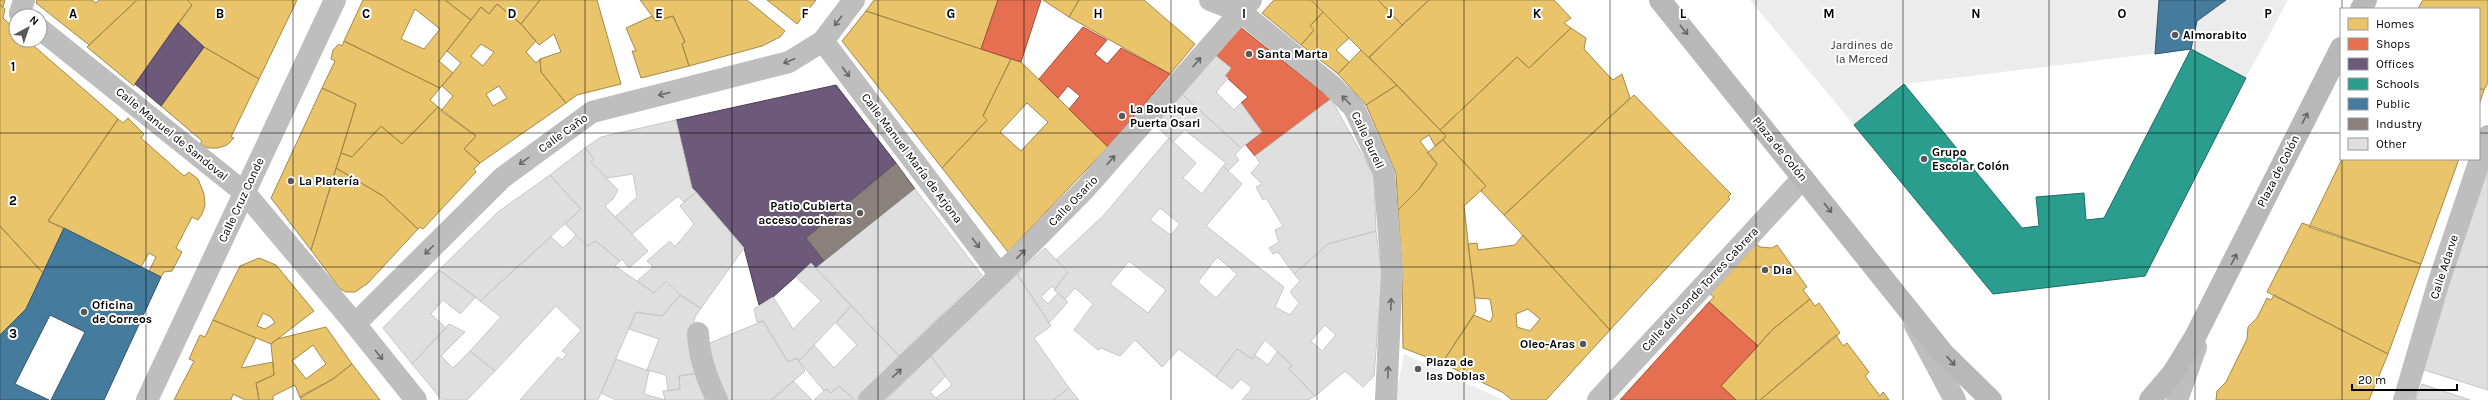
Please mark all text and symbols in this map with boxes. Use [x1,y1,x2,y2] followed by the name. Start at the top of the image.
[69,6,77,21] text: A
[216,6,224,21] text: B
[362,6,370,21] text: C
[508,6,517,21] text: D
[655,6,663,21] text: E
[801,6,809,21] text: F
[947,6,955,21] text: G
[1093,6,1103,21] text: H
[1242,6,1246,21] text: I
[1387,6,1393,21] text: J
[1533,6,1542,21] text: K
[1680,6,1687,21] text: L
[1823,6,1835,21] text: M
[1971,6,1981,21] text: N
[2118,6,2127,21] text: O
[2264,6,2272,21] text: P
[8,8,48,48] north arrow
[2340,8,2480,160] legend
[27,13,41,28] text: N
[834,15,843,26] one-way arrow
[2376,17,2414,31] text: Homes
[1680,25,1689,36] one-way arrow
[2183,28,2247,42] place label: Almorabito
[2170,30,2180,40] marker: Almorabito
[2376,37,2410,51] text: Shops
[1831,38,1893,66] park label: Jardines de la Merced
[1257,47,1328,61] place label: Santa Marta
[1244,49,1254,59] marker: Santa Marta
[1192,57,1201,68] one-way arrow
[2376,57,2414,71] text: Offices
[784,58,796,65] one-way arrow
[11,59,15,74] text: 1
[842,67,851,78] one-way arrow
[2376,77,2419,91] text: Schools
[113,84,231,184] street label: Calle Manuel de Sandoval
[657,90,670,98] one-way arrow
[859,90,965,226] street label: Calle Manuel María de Arjona
[1341,95,1351,105] one-way arrow
[2376,97,2410,111] text: Public
[1130,102,1201,130] place label: La Boutique Puerta Osari
[1349,109,1387,171] street label: Calle Burell
[536,110,590,156] street label: Calle Caño
[1117,111,1127,121] marker: La Boutique Puerta Osari
[2302,112,2310,124] one-way arrow
[1750,114,1810,184] street label: Plaza de Colón
[2376,117,2422,131] text: Industry
[2254,133,2302,209] street label: Plaza de Colón
[2376,137,2407,151] text: Other
[1932,145,2009,173] place label: Grupo Escolar Colón
[1919,154,1929,164] marker: Grupo Escolar Colón
[1106,155,1115,165] one-way arrow
[215,156,267,244] street label: Calle Cruz Conde
[519,157,530,165] one-way arrow
[1045,173,1101,229] street label: Calle Osario
[299,174,359,188] place label: La Platería
[286,176,296,186] marker: La Platería
[9,193,17,208] text: 2
[758,199,852,227] place label: Patio Cubierta acceso cocheras
[1823,203,1832,213] one-way arrow
[855,208,865,218] marker: Patio Cubierta acceso cocheras
[1639,224,1761,354] street label: Calle del Conde Torres Cabrera
[2427,233,2461,301] street label: Calle Adarve
[971,237,980,248] one-way arrow
[424,245,434,255] one-way arrow
[1016,249,1026,259] one-way arrow
[2230,253,2238,265] one-way arrow
[1773,263,1792,277] place label: Dia
[1760,265,1770,275] marker: Dia
[92,298,152,326] place label: Oficina de Correos
[1387,298,1395,311] one-way arrow
[79,307,89,317] marker: Oficina de Correos
[9,326,17,341] text: 3
[1520,337,1575,351] place label: Oleo-Aras
[1578,339,1588,349] marker: Oleo-Aras
[375,349,383,360] one-way arrow
[1426,355,1485,383] place label: Plaza de las Doblas
[1946,356,1956,366] one-way arrow
[1413,364,1423,374] marker: Plaza de las Doblas
[1384,366,1392,379] one-way arrow
[2352,366,2457,392] scale bar
[892,368,902,378] one-way arrow
[2358,373,2386,387] text: 20 m

